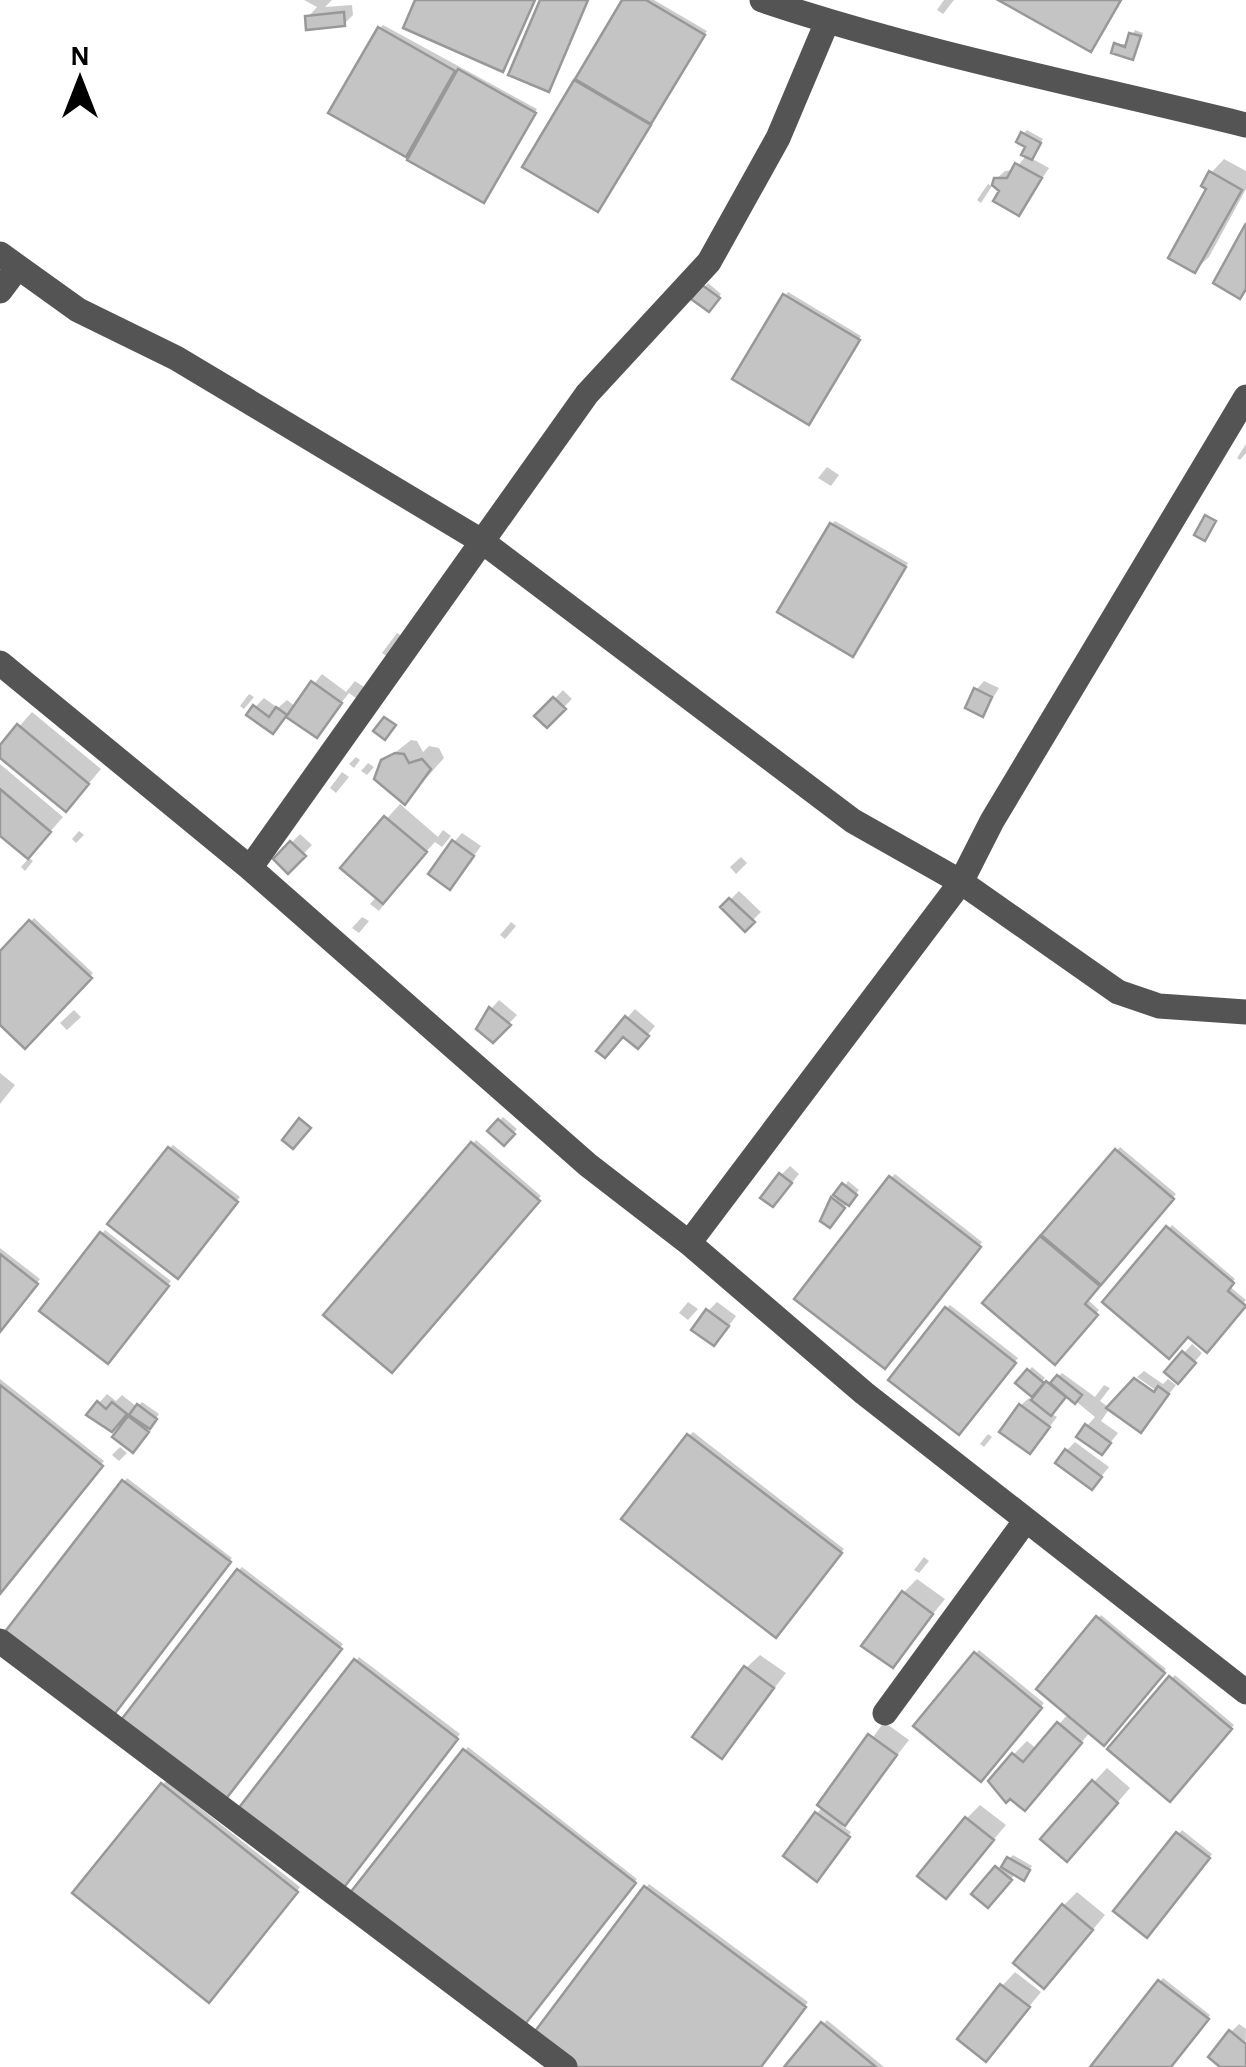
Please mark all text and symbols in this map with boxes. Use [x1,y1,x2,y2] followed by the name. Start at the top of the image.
[30,30,130,130] north arrow
[70,43,90,71] text: N

